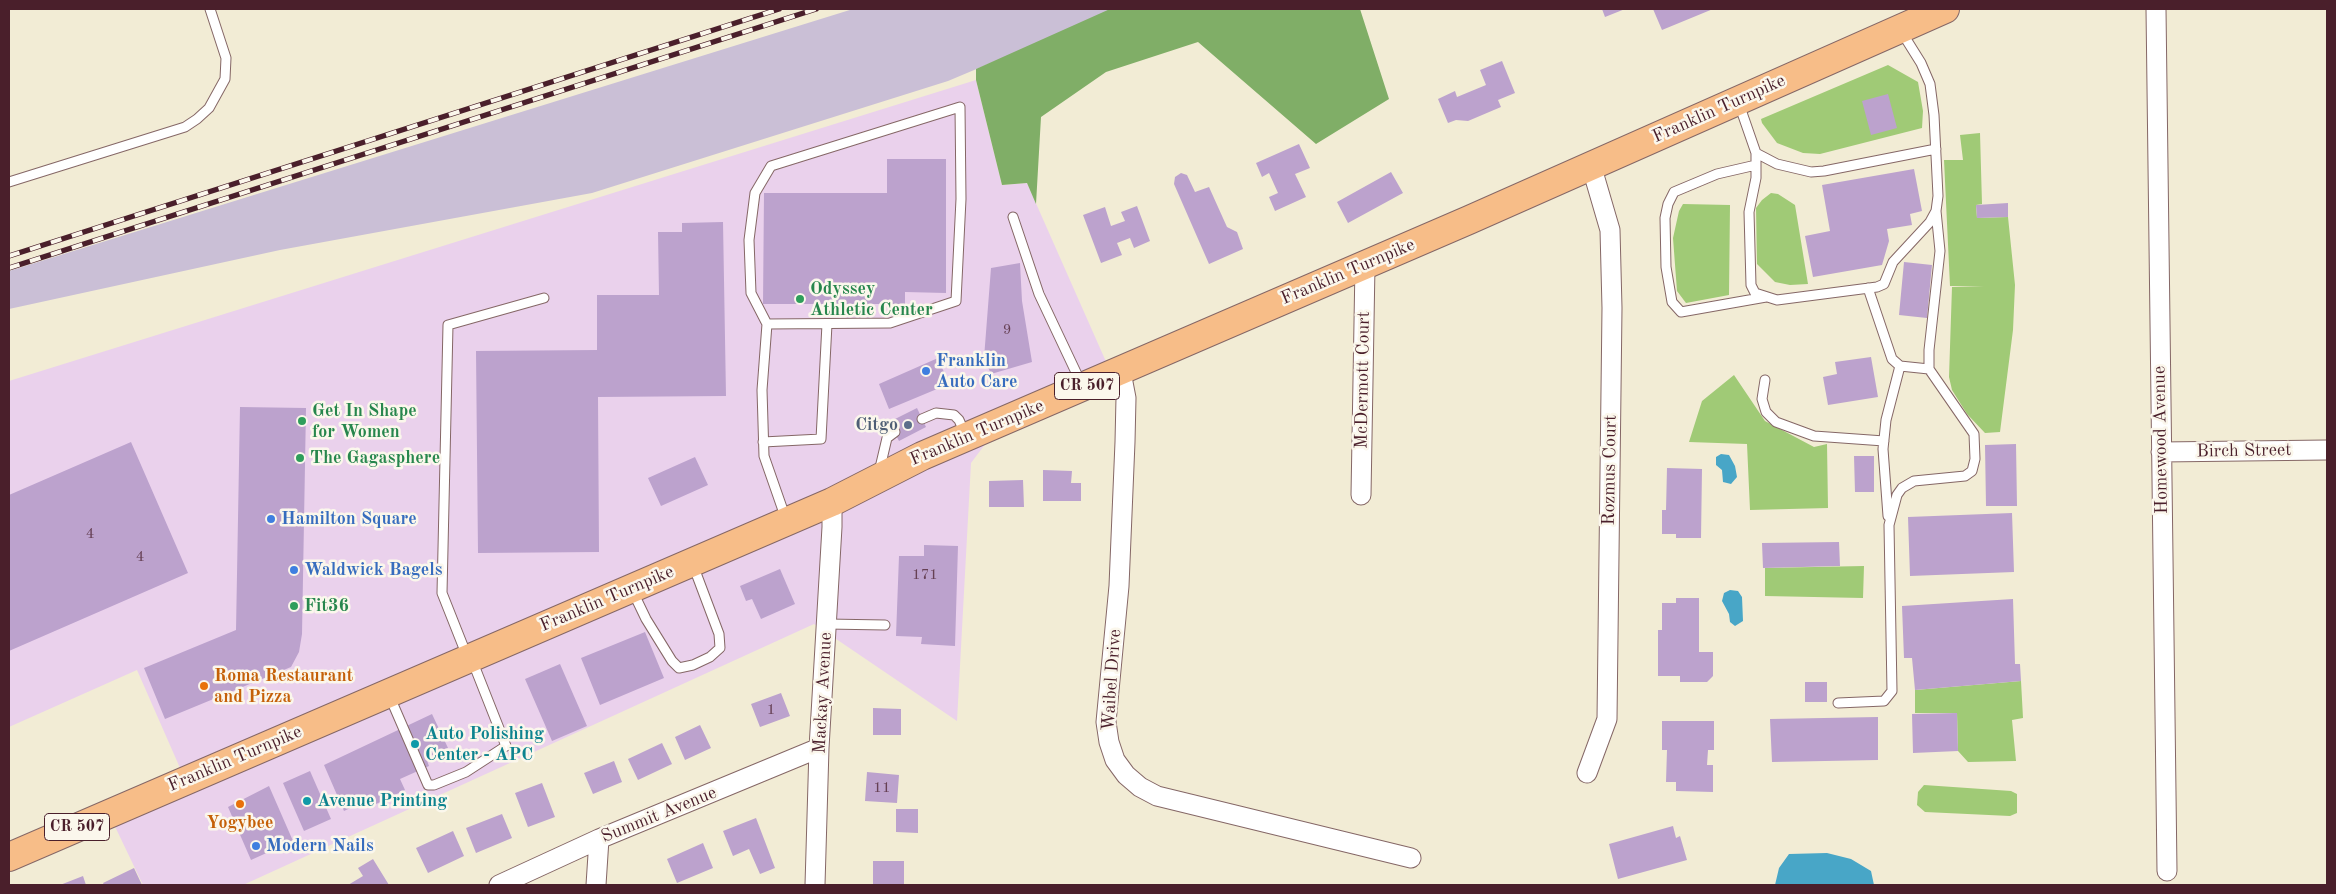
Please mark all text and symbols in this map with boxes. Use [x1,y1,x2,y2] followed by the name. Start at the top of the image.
[1649,70,1789,148] street label: Franklin Turnpike
[1278,234,1418,310] street label: Franklin Turnpike
[810,278,933,320] place label: Odyssey Athletic Center
[794,293,806,305] marker: Odyssey Athletic Center
[1351,311,1375,449] street label: McDermott Court
[1003,321,1011,339] house number: 9
[936,350,1017,392] place label: Franklin Auto Care
[920,365,932,377] marker: Franklin Auto Care
[2149,366,2173,514] street label: Homewood Avenue
[1054,372,1120,400] road number: CR 507
[907,395,1047,471] street label: Franklin Turnpike
[312,400,417,442] place label: Get In Shape for Women
[855,414,898,436] place label: Citgo
[1598,414,1622,526] street label: Rozmus Court
[296,415,308,427] marker: Get In Shape for Women
[902,419,914,431] marker: Citgo
[2196,439,2292,463] street label: Birch Street
[310,447,440,469] place label: The Gagasphere
[294,452,306,464] marker: The Gagasphere
[281,508,417,530] place label: Hamilton Square
[265,513,277,525] marker: Hamilton Square
[86,525,94,543] house number: 4
[136,548,144,566] house number: 4
[304,559,443,581] place label: Waldwick Bagels
[537,561,677,637] street label: Franklin Turnpike
[288,564,300,576] marker: Waldwick Bagels
[912,566,938,584] house number: 171
[304,595,349,617] place label: Fit36
[288,600,300,612] marker: Fit36
[1098,628,1126,732] street label: Waibel Drive
[809,632,837,754] street label: Mackay Avenue
[214,665,353,708] place label: Roma Restaurant and Pizza
[198,680,210,692] marker: Roma Restaurant and Pizza
[767,701,775,719] house number: 1
[165,721,305,797] street label: Franklin Turnpike
[425,723,544,766] place label: Auto Polishing Center - APC
[409,738,421,750] marker: Auto Polishing Center - APC
[873,779,891,797] house number: 11
[598,782,720,848] street label: Summit Avenue
[317,790,447,812] place label: Avenue Printing
[301,795,313,807] marker: Avenue Printing
[234,798,246,810] marker: Yogybee
[207,812,273,834] place label: Yogybee
[44,814,110,840] road number: CR 507
[266,835,374,857] place label: Modern Nails
[250,840,262,852] marker: Modern Nails

